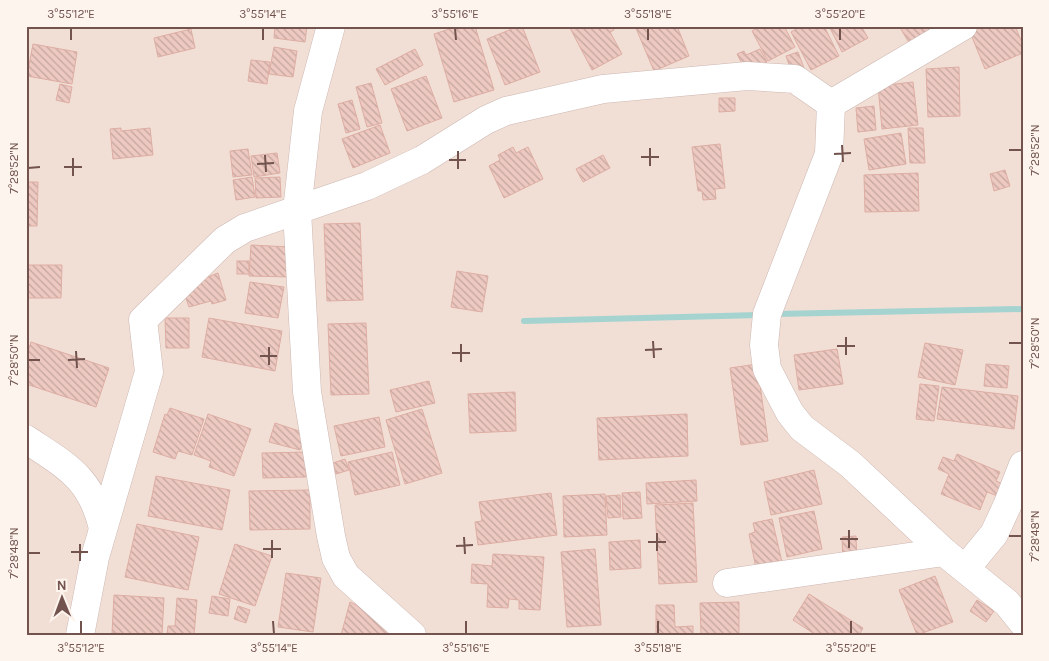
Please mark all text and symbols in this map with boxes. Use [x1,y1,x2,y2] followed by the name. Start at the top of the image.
[47,7,95,21] text: 3°55'12"E
[239,7,287,21] text: 3°55'14"E
[431,7,479,21] text: 3°55'16"E
[624,7,672,21] text: 3°55'18"E
[815,7,865,21] text: 3°55'20"E
[1028,124,1042,176] text: 7°28'52"N
[7,142,21,194] text: 7°28'52"N
[1028,317,1042,369] text: 7°28'50"N
[7,334,21,386] text: 7°28'50"N
[1028,510,1042,562] text: 7°28'48"N
[7,527,21,579] text: 7°28'48"N
[38,574,88,624] north arrow
[57,577,67,594] text: N
[57,641,105,655] text: 3°55'12"E
[250,641,298,655] text: 3°55'14"E
[442,641,490,655] text: 3°55'16"E
[634,641,682,655] text: 3°55'18"E
[826,641,876,655] text: 3°55'20"E

